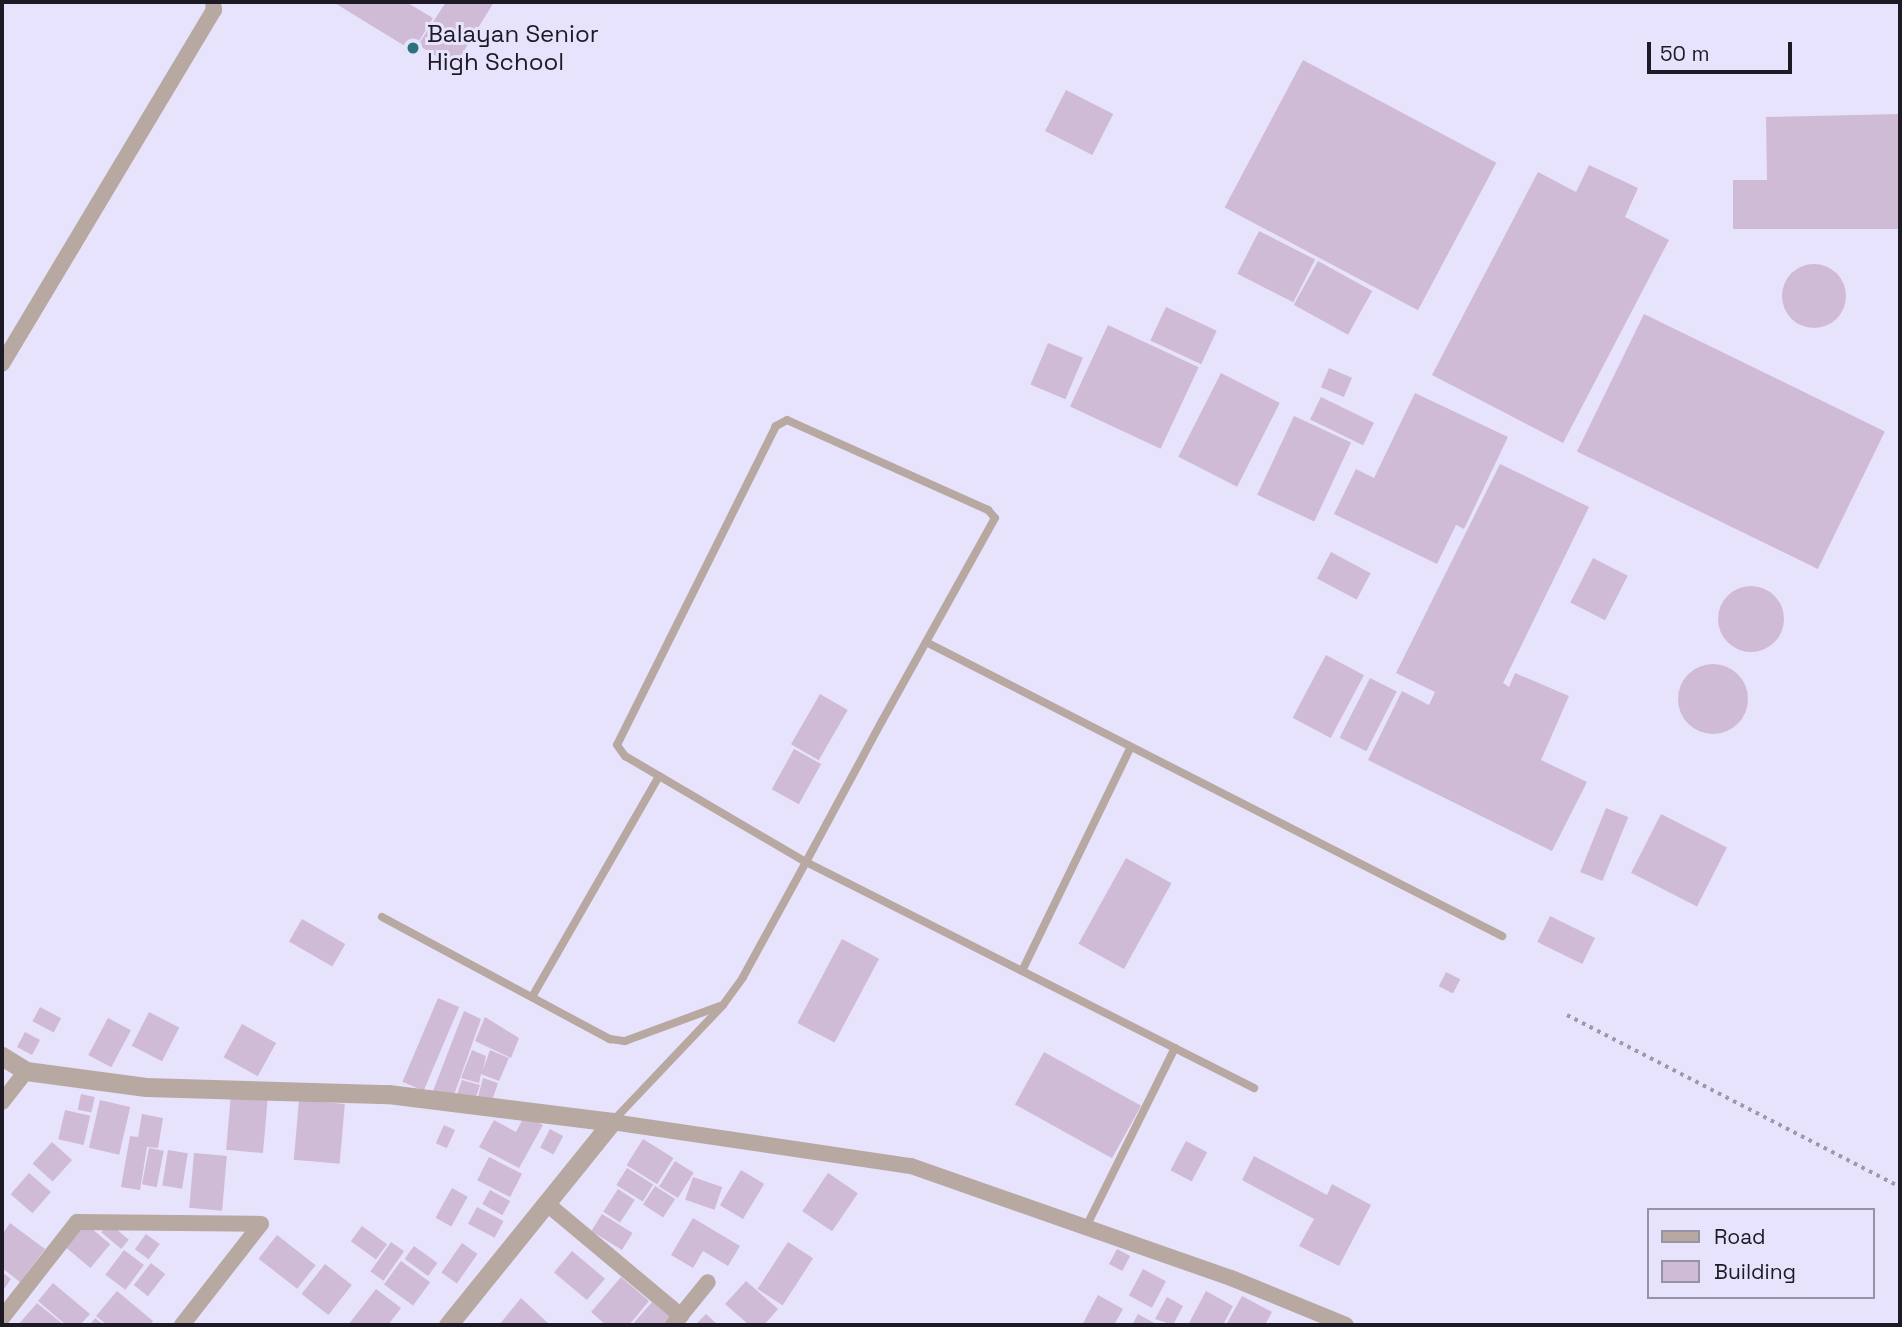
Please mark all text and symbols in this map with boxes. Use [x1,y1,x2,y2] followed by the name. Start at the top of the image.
[427,20,599,76] place label: Balayan Senior High School
[1650,28,1795,72] scale bar
[405,40,421,56] marker: Balayan Senior High School
[1660,40,1710,67] text: 50 m
[1646,1208,1874,1299] legend
[1714,1223,1766,1250] text: Road
[1714,1258,1796,1285] text: Building

